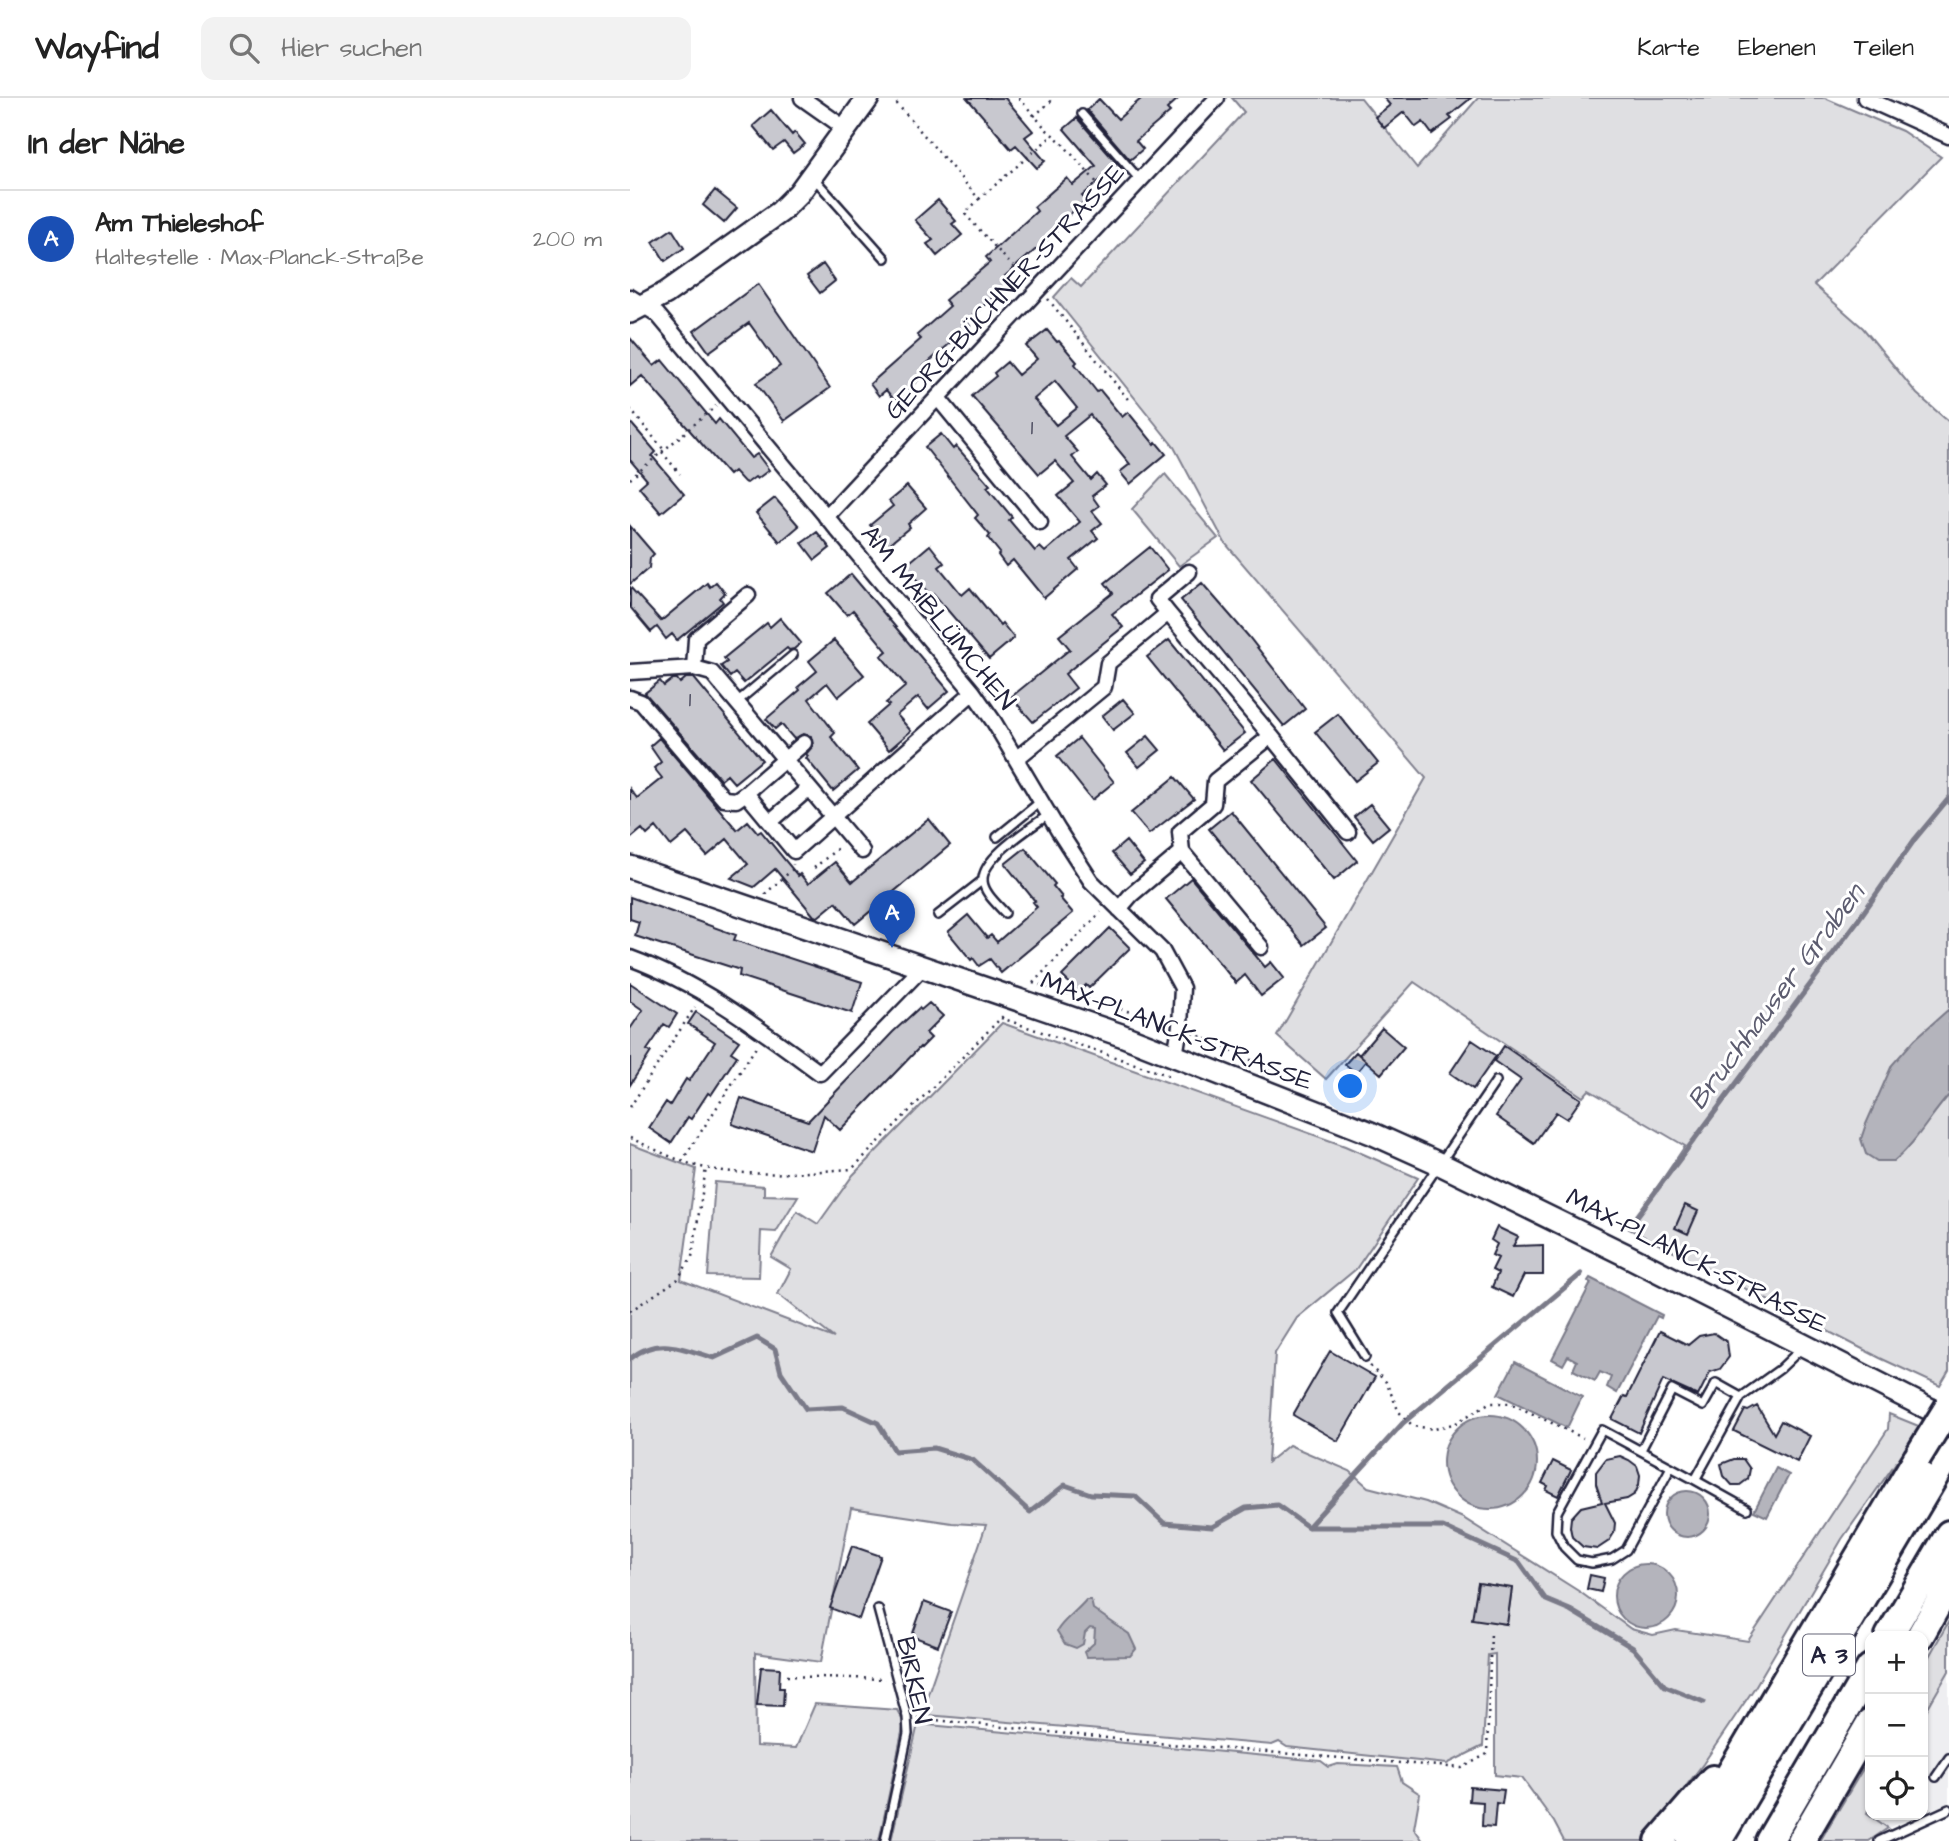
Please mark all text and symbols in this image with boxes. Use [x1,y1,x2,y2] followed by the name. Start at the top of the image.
[201,17,691,80] search box
[35,25,159,71] text: Wayfind
[225,29,263,67] icon: search
[281,30,422,66] text: Hier suchen
[1637,31,1700,65] text: Karte
[1738,31,1816,65] text: Ebenen
[1854,31,1914,65] text: Teilen
[28,123,185,165] text: In der Nähe
[876,156,1133,428] street label: GEORG-BÜCHNER-STRASSE
[95,205,264,241] text: Am Thieleshof
[44,223,58,255] text: A
[533,223,602,255] text: 200 m
[95,241,424,273] text: Haltestelle · Max-Planck-Straße
[1031,411,1034,443] house number: 1
[852,517,1024,718] street label: AM MAIBLÜMCHEN
[689,683,692,715] house number: 1
[1678,874,1875,1118] water label: Bruchhauser Graben
[869,890,915,948] pin: A
[1036,962,1318,1099] street label: MAX-PLANCK-STRASSE
[1333,1069,1367,1103] your location
[1560,1179,1833,1342] street label: MAX-PLANCK-STRASSE
[1865,1631,1928,1820] map controls
[1865,1631,1928,1694] button: +
[887,1633,941,1727] street label: BIRKEN
[1803,1634,1855,1675] road number: A 3
[1865,1694,1928,1757] button: −
[1865,1757,1928,1820] button: locate

